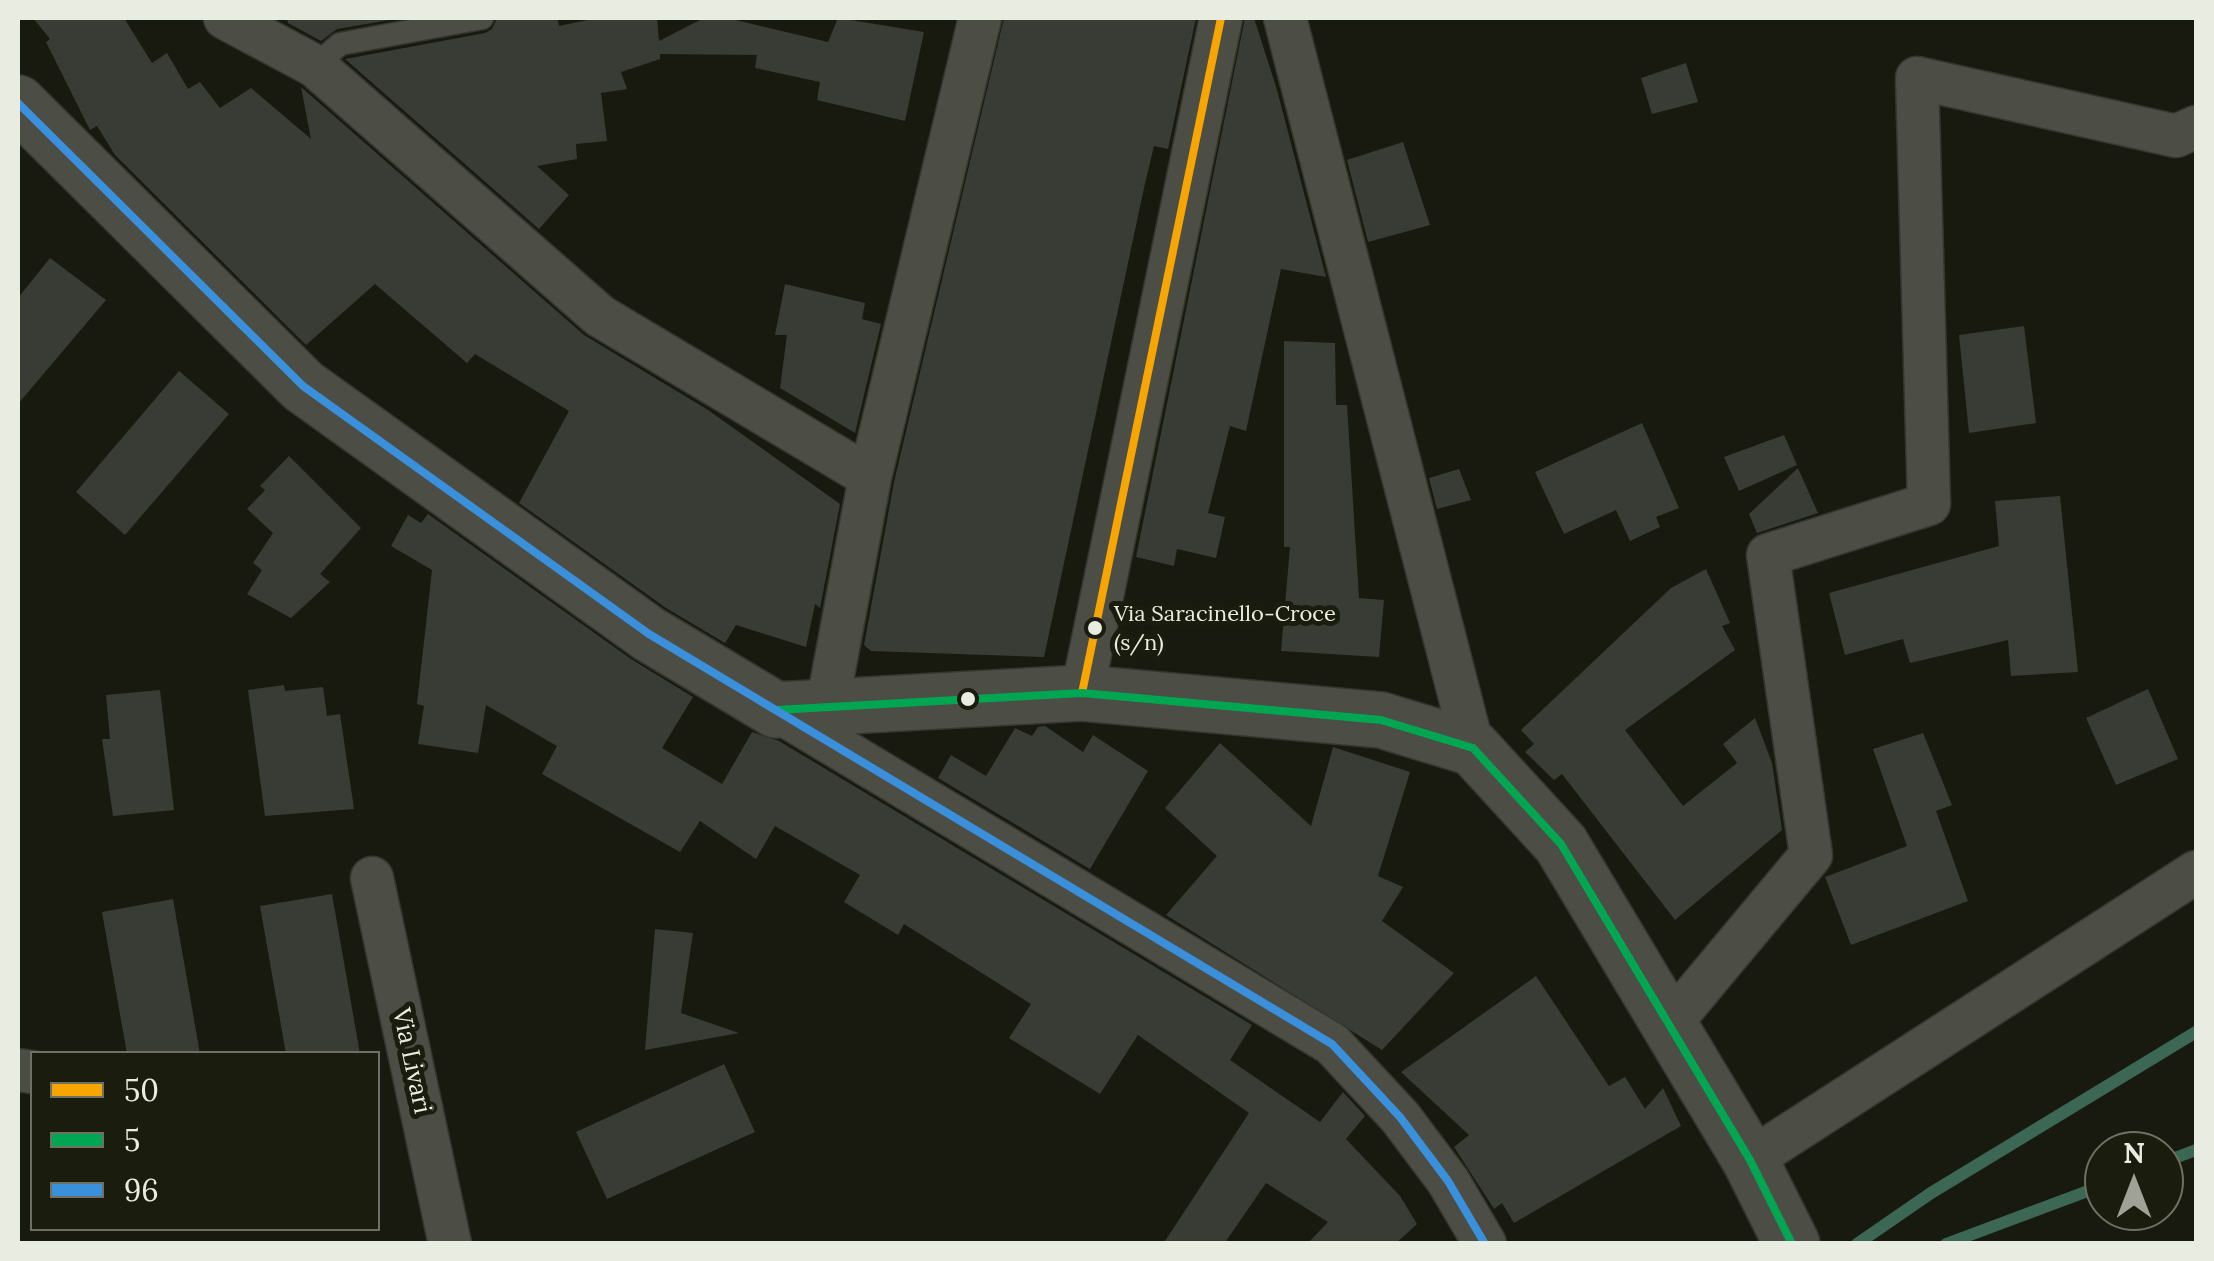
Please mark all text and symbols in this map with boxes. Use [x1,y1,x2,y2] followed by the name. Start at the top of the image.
[1114,602,1336,654] place label: Via Saracinello-Croce (s/n)
[1085,618,1105,638] marker: Via Saracinello-Croce (s/n)
[958,689,978,709] unlabelled marker
[385,1006,437,1116] street label: Via Livari
[30,1051,380,1231] legend
[124,1071,159,1109] text: 50
[124,1121,140,1159] text: 5
[2084,1131,2184,1231] north arrow
[2123,1135,2145,1171] text: N
[124,1171,159,1209] text: 96

